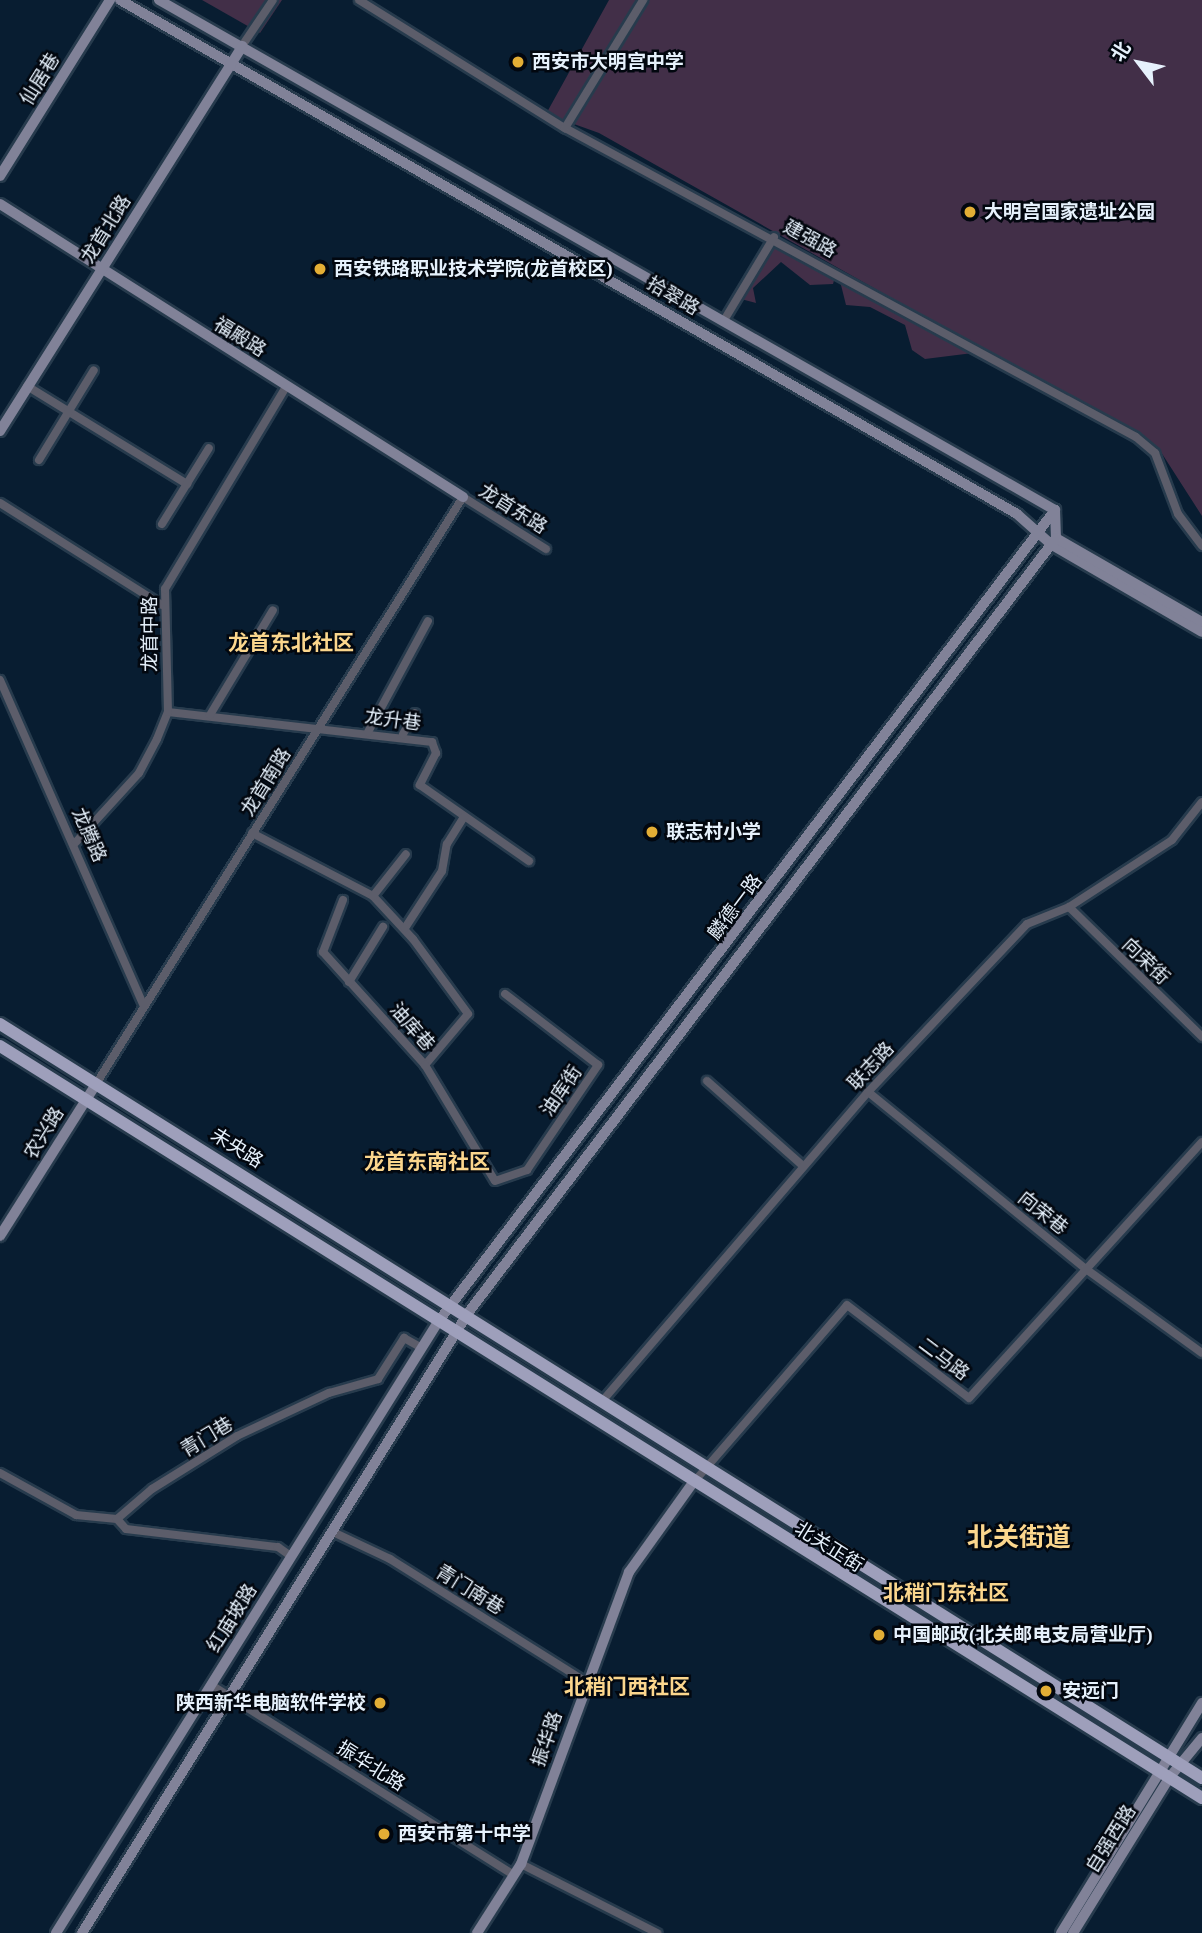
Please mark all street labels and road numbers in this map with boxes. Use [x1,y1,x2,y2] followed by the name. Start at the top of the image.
[15,49,65,109] street label: 仙居巷
[76,191,136,267] street label: 龙首北路
[780,215,840,263] street label: 建强路
[643,272,703,320] street label: 拾翠路
[210,312,270,362] street label: 福殿路
[475,479,551,539] street label: 龙首东路
[139,596,161,672] street label: 龙首中路
[363,705,423,735] street label: 龙升巷
[236,744,296,820] street label: 龙首南路
[67,804,111,866] street label: 龙腾路
[703,870,767,944] street label: 麟德一路
[1118,933,1174,989] street label: 向荣街
[385,998,439,1056] street label: 油库巷
[843,1037,899,1095] street label: 联志路
[536,1061,586,1121] street label: 油库街
[19,1103,69,1163] street label: 农兴路
[207,1123,267,1173] street label: 未央路
[1014,1186,1072,1240] street label: 向荣巷
[914,1333,974,1385] street label: 二马路
[177,1413,237,1461] street label: 青门巷
[791,1517,867,1577] street label: 北关正街
[432,1560,508,1620] street label: 青门南巷
[202,1580,262,1656] street label: 红庙坡路
[527,1708,567,1770] street label: 振华路
[333,1736,409,1796] street label: 振华北路
[1081,1801,1141,1877] street label: 自强西路

